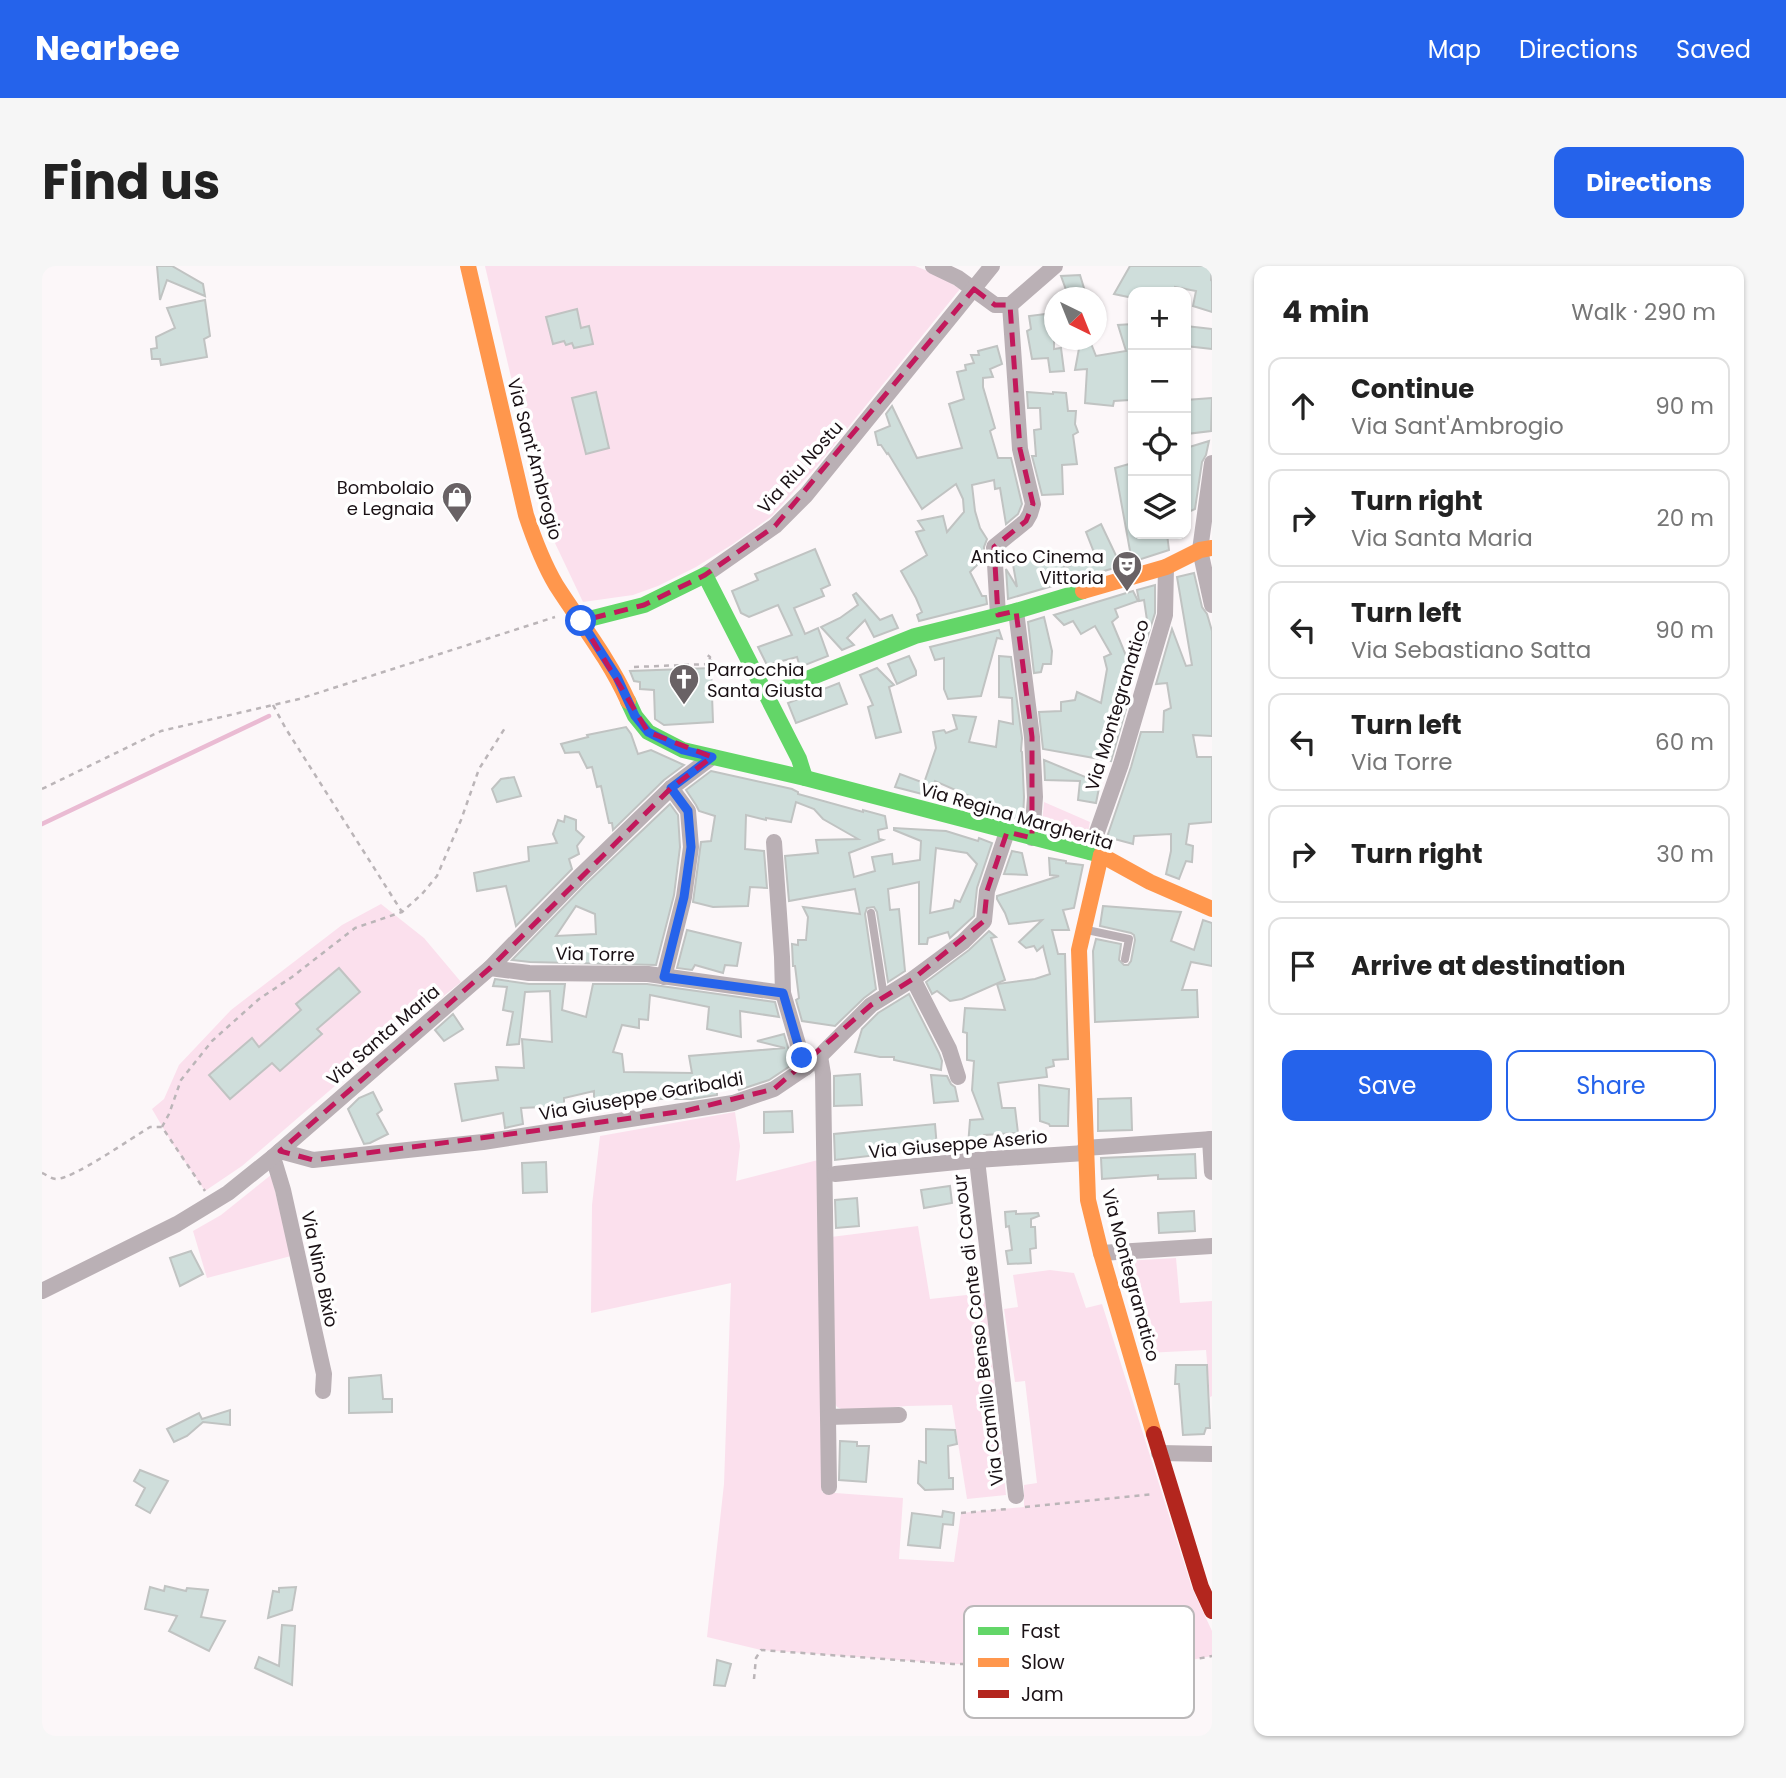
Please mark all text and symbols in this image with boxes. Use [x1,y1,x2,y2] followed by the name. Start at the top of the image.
[35,25,180,72] text: Nearbee
[1428,33,1481,66] text: Map
[1519,33,1638,66] text: Directions
[1676,33,1751,66] text: Saved
[1554,147,1744,218] button: Directions
[42,148,220,216] text: Find us
[1044,287,1107,350] north arrow
[1128,287,1191,539] map controls
[1128,287,1191,350] button: +
[1282,290,1370,333] text: 4 min
[1571,296,1716,328] text: Walk · 290 m
[1128,350,1191,413] button: −
[1351,371,1474,407] text: Continue
[501,375,569,543] street label: Via Sant'Ambrogio
[1284,387,1322,425] icon: ahead
[1655,390,1714,422] text: 90 m
[1351,410,1564,442] text: Via Sant'Ambrogio
[1128,413,1191,476] button: locate
[752,415,848,519] street label: Via Riu Nostu
[337,475,434,521] place label: Bombolaio e Legnaia
[1128,476,1191,539] button: layers
[440,480,474,524] shop icon: Bombolaio e Legnaia
[1351,483,1483,519] text: Turn right
[1284,499,1322,537] icon: right
[1656,502,1714,534] text: 20 m
[1351,522,1533,554] text: Via Santa Maria
[970,544,1104,590] place label: Antico Cinema Vittoria
[1110,549,1144,593] theatre icon: Antico Cinema Vittoria
[1351,595,1462,631] text: Turn left
[565,605,596,636] route start
[1284,611,1322,649] icon: left
[1655,614,1714,646] text: 90 m
[1079,616,1155,794] street label: Via Montegranatico
[1351,634,1591,666] text: Via Sebastiano Satta
[707,657,823,703] place label: Parrocchia Santa Giusta
[667,662,701,706] church icon: Parrocchia Santa Giusta
[1351,707,1462,743] text: Turn left
[1284,723,1322,761] icon: left
[1655,726,1714,758] text: 60 m
[1351,746,1452,778] text: Via Torre
[917,776,1117,856] street label: Via Regina Margherita
[1284,835,1322,873] icon: right
[1351,836,1483,872] text: Turn right
[1656,838,1714,870] text: 30 m
[555,941,635,967] street label: Via Torre
[1284,947,1322,985] icon: arrive
[1351,948,1626,984] text: Arrive at destination
[321,979,445,1091] street label: Via Santa Maria
[786,1042,817,1073] route end
[1282,1050,1492,1121] button: Save
[1506,1050,1716,1121] button: Share
[537,1066,745,1126] street label: Via Giuseppe Garibaldi
[867,1124,1049,1164] street label: Via Giuseppe Aserio
[946,1172,1010,1487] street label: Via Camillo Benso Conte di Cavour
[1096,1186,1166,1364] street label: Via Montegranatico
[295,1208,345,1330] street label: Via Nino Bixio
[964,1606,1194,1718] legend
[1021,1618,1060,1645] text: Fast
[1021,1649,1065,1676] text: Slow
[1021,1681,1063,1708] text: Jam

